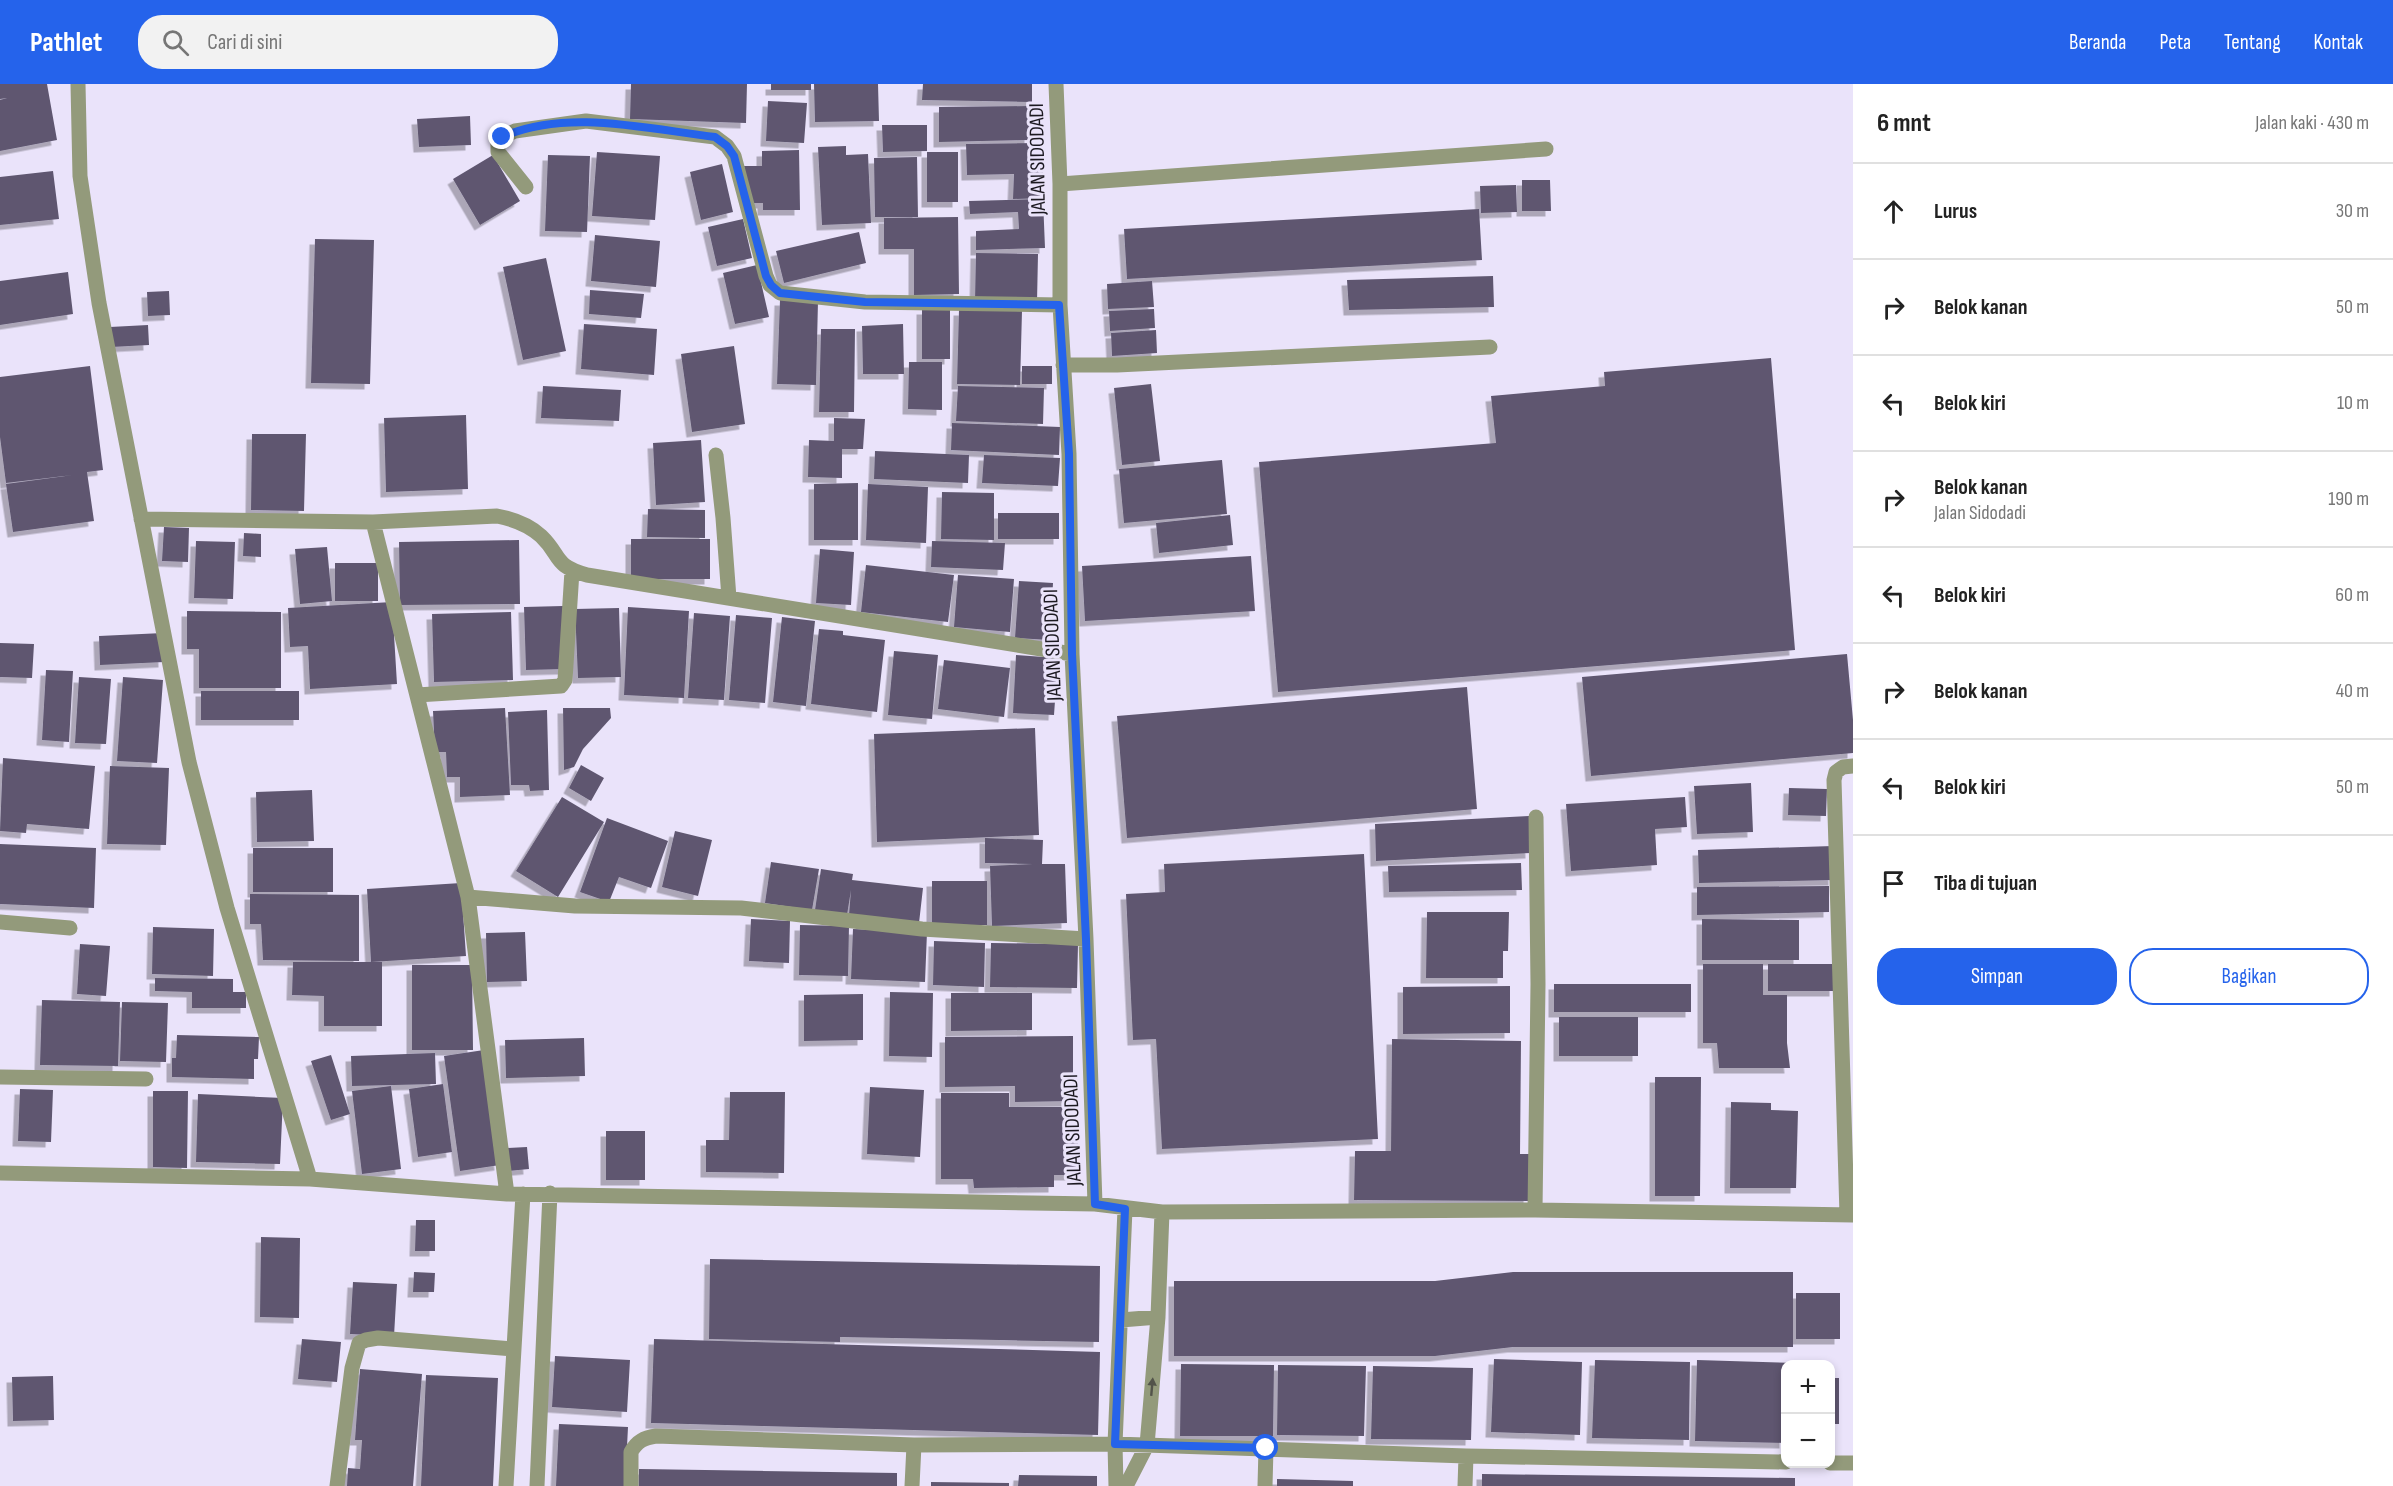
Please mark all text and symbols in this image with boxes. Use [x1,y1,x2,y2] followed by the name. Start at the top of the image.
[138,15,558,69] search box
[30,26,102,59] text: Pathlet
[159,26,192,59] icon: search
[207,29,282,56] text: Cari di sini
[2069,30,2126,55] text: Beranda
[2159,30,2191,55] text: Peta
[2224,30,2281,55] text: Tentang
[2314,30,2363,55] text: Kontak
[1024,103,1051,216] street label: JALAN SIDODADI
[1877,108,1931,139] text: 6 mnt
[2255,111,2369,135] text: Jalan kaki · 430 m
[488,123,514,149] route end
[1877,195,1910,228] icon: ahead
[1934,198,1977,225] text: Lurus
[2336,199,2369,223] text: 30 m
[1877,291,1910,324] icon: right
[1934,294,2027,321] text: Belok kanan
[2336,295,2369,319] text: 50 m
[1877,387,1910,420] icon: left
[1934,390,2006,417] text: Belok kiri
[2337,391,2369,415] text: 10 m
[1934,474,2027,501] text: Belok kanan
[1877,483,1910,516] icon: right
[2328,487,2369,511] text: 190 m
[1934,501,2026,525] text: Jalan Sidodadi
[1877,579,1910,612] icon: left
[1934,582,2006,609] text: Belok kiri
[2335,583,2369,607] text: 60 m
[1038,589,1067,702] street label: JALAN SIDODADI
[1877,675,1910,708] icon: right
[1934,678,2027,705] text: Belok kanan
[2336,679,2369,703] text: 40 m
[1877,771,1910,804] icon: left
[1934,774,2006,801] text: Belok kiri
[2336,775,2369,799] text: 50 m
[1877,867,1910,900] icon: arrive
[1934,870,2037,897] text: Tiba di tujuan
[1877,948,2117,1005] button: Simpan
[2129,948,2369,1005] button: Bagikan
[1058,1074,1087,1187] street label: JALAN SIDODADI
[1781,1360,1835,1468] map controls
[1781,1360,1835,1414] button: +
[1147,1378,1157,1397] one-way arrow
[1781,1414,1835,1468] button: −
[1252,1434,1278,1460] route start

